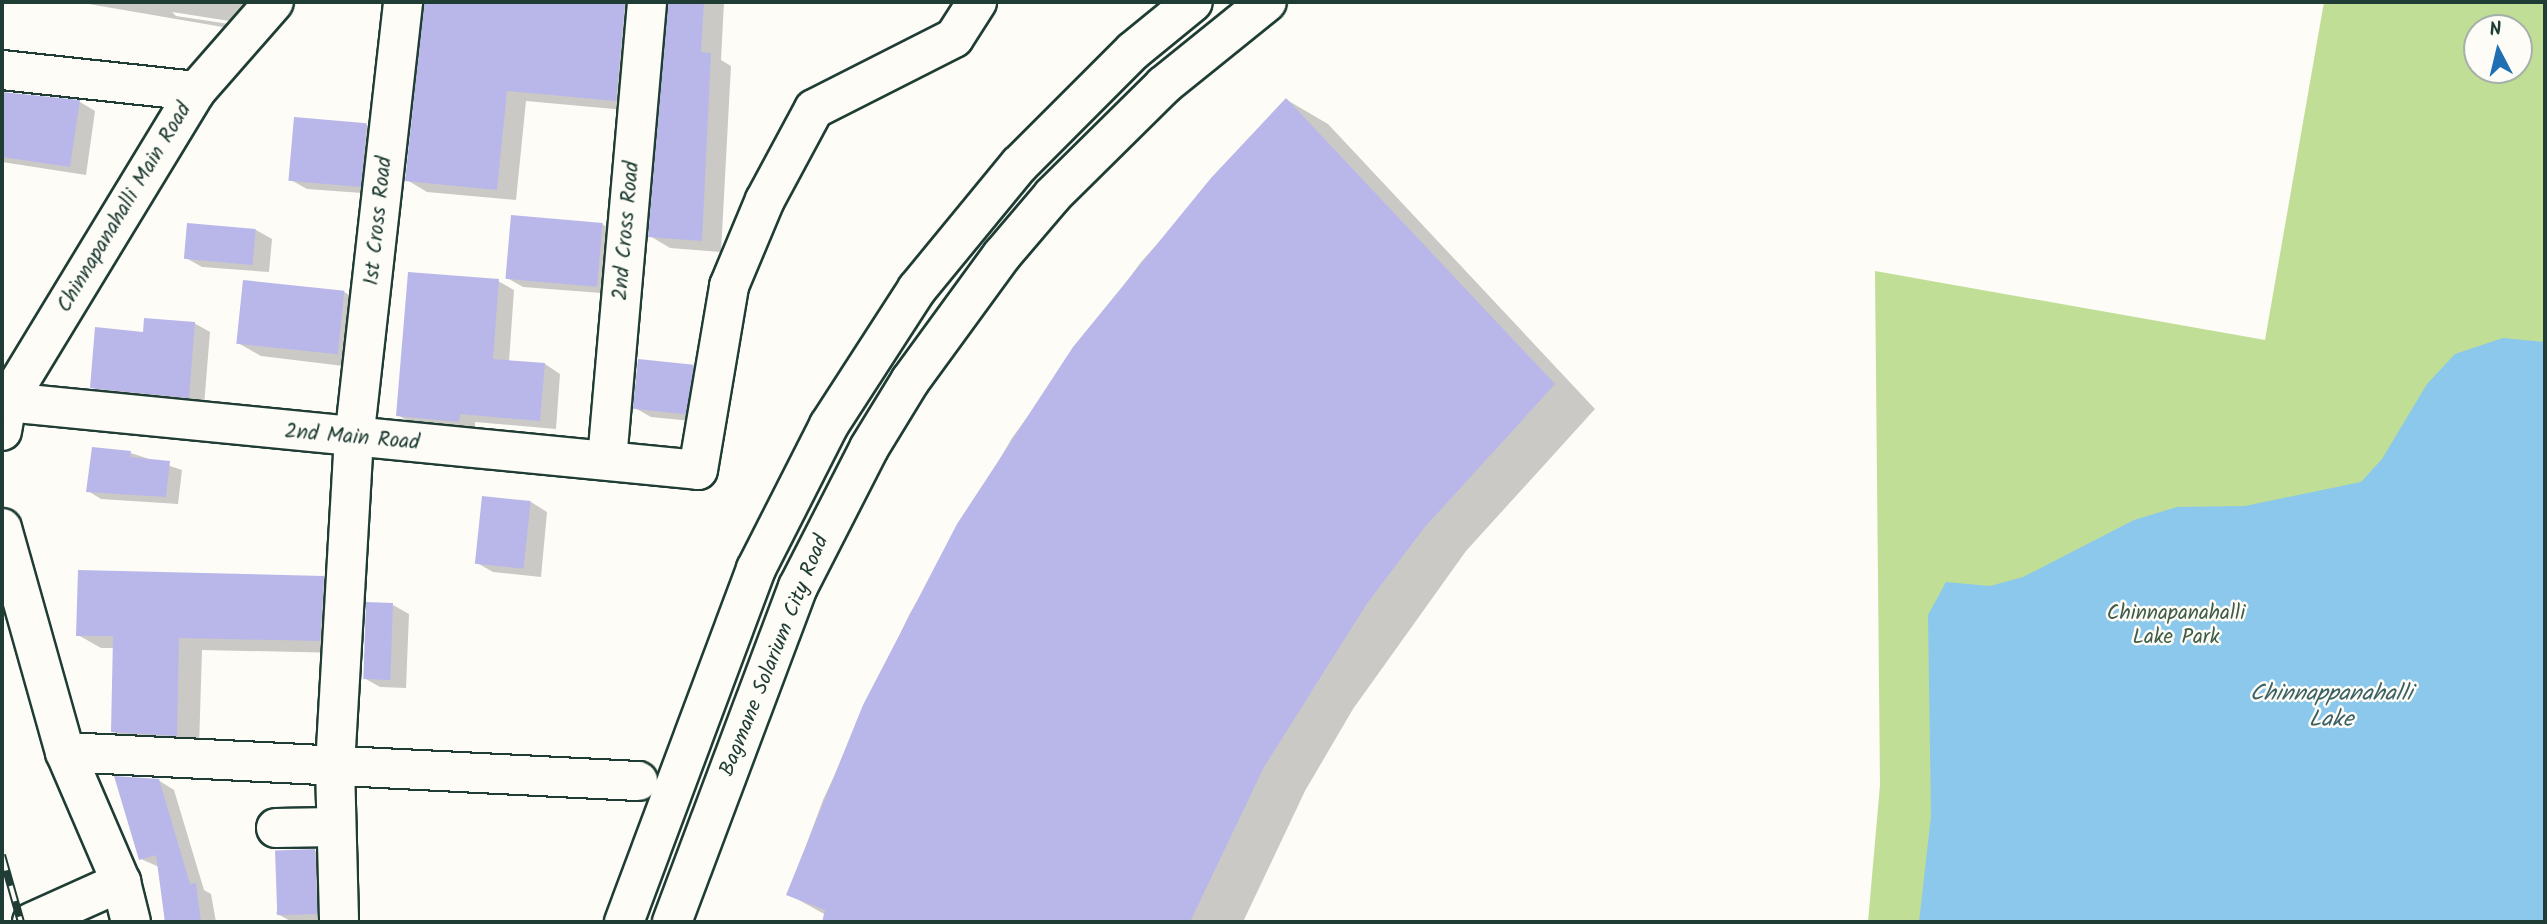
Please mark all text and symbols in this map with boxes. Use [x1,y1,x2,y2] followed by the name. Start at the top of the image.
[2463,14,2533,84] north arrow
[2488,15,2503,46] text: N
[52,99,198,317] street label: Chinnapanahalli Main Road
[360,155,398,287] street label: 1st Cross Road
[608,160,646,302] street label: 2nd Cross Road
[283,420,421,456] street label: 2nd Main Road
[715,532,835,780] street label: Bagmane Solarium City Road
[2107,601,2245,651] park label: Chinnapanahalli Lake Park
[2250,680,2412,734] water label: Chinnappanahalli Lake

